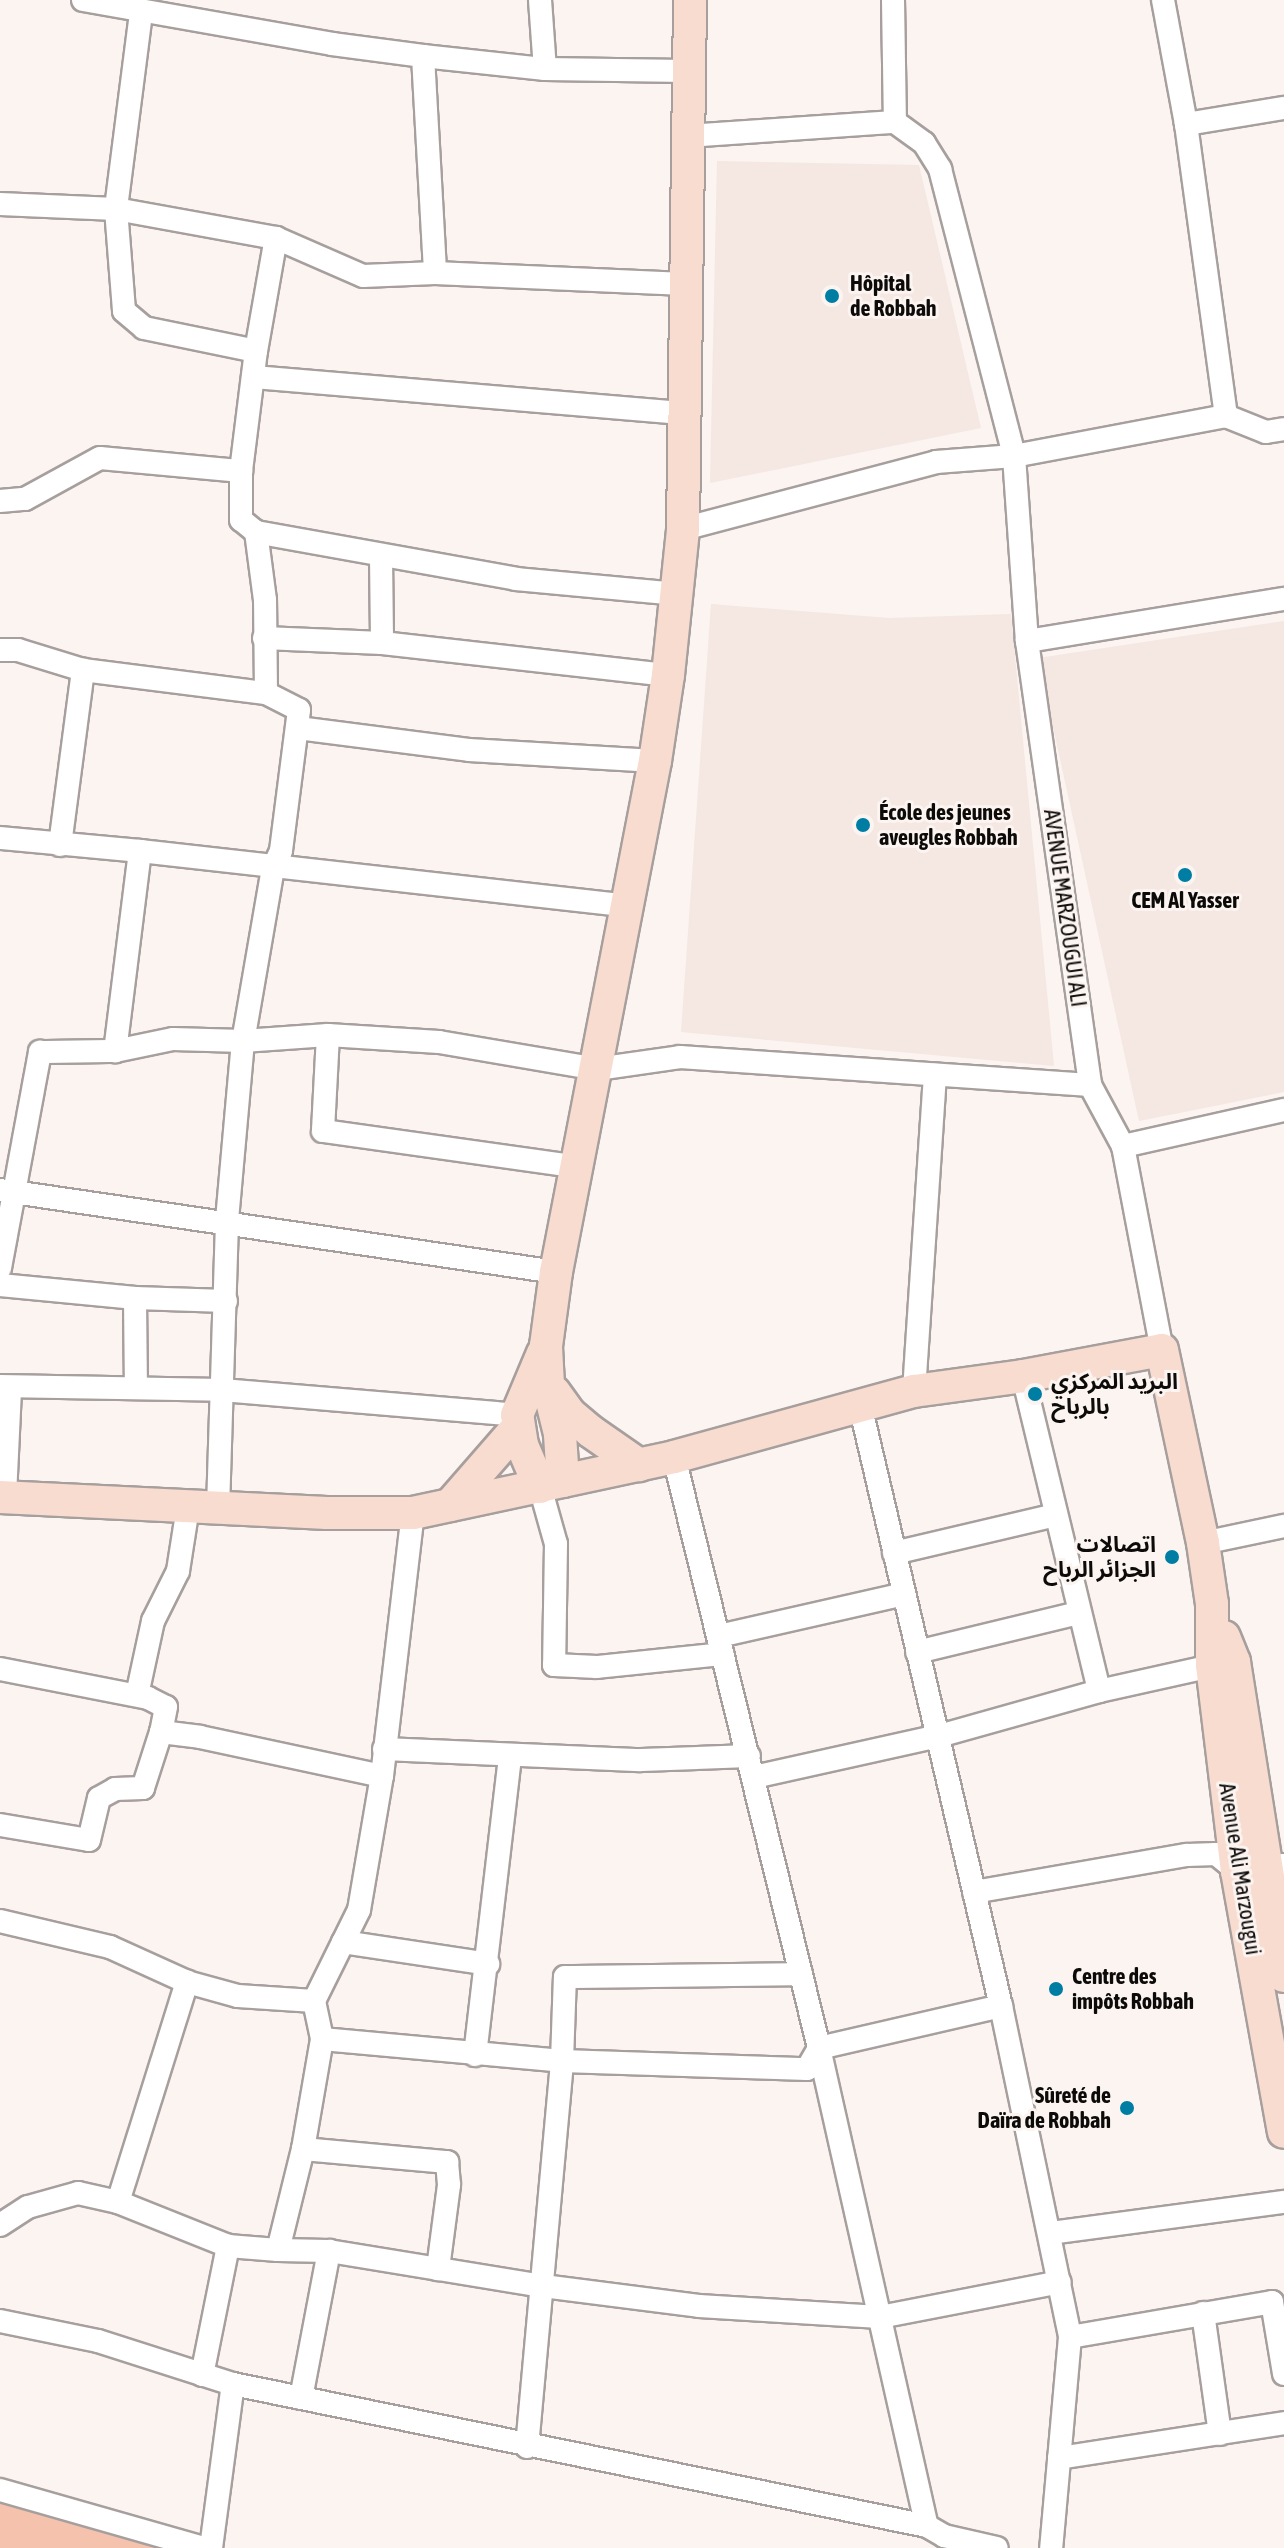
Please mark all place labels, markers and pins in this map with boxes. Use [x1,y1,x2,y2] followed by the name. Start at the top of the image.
[850,270,937,322] place label: Hôpital de Robbah
[821,285,843,307] marker: Hôpital de Robbah
[879,799,1018,850] place label: École des jeunes aveugles Robbah
[854,816,872,834] marker: École des jeunes aveugles Robbah
[1176,866,1194,884] marker: CEM Al Yasser
[1131,888,1239,914] place label: CEM Al Yasser
[1051,1368,1178,1420] place label: البريد المركزي بالرباح
[1026,1385,1044,1403] marker: البريد المركزي بالرباح
[1043,1531,1156,1582] place label: اتصالات الجزائر الرباح
[1163,1548,1181,1566] marker: اتصالات الجزائر الرباح
[1072,1963,1194,2014] place label: Centre des impôts Robbah
[1047,1980,1065,1998] marker: Centre des impôts Robbah
[978,2082,1111,2134] place label: Sûreté de Daïra de Robbah
[1118,2099,1136,2117] marker: Sûreté de Daïra de Robbah

